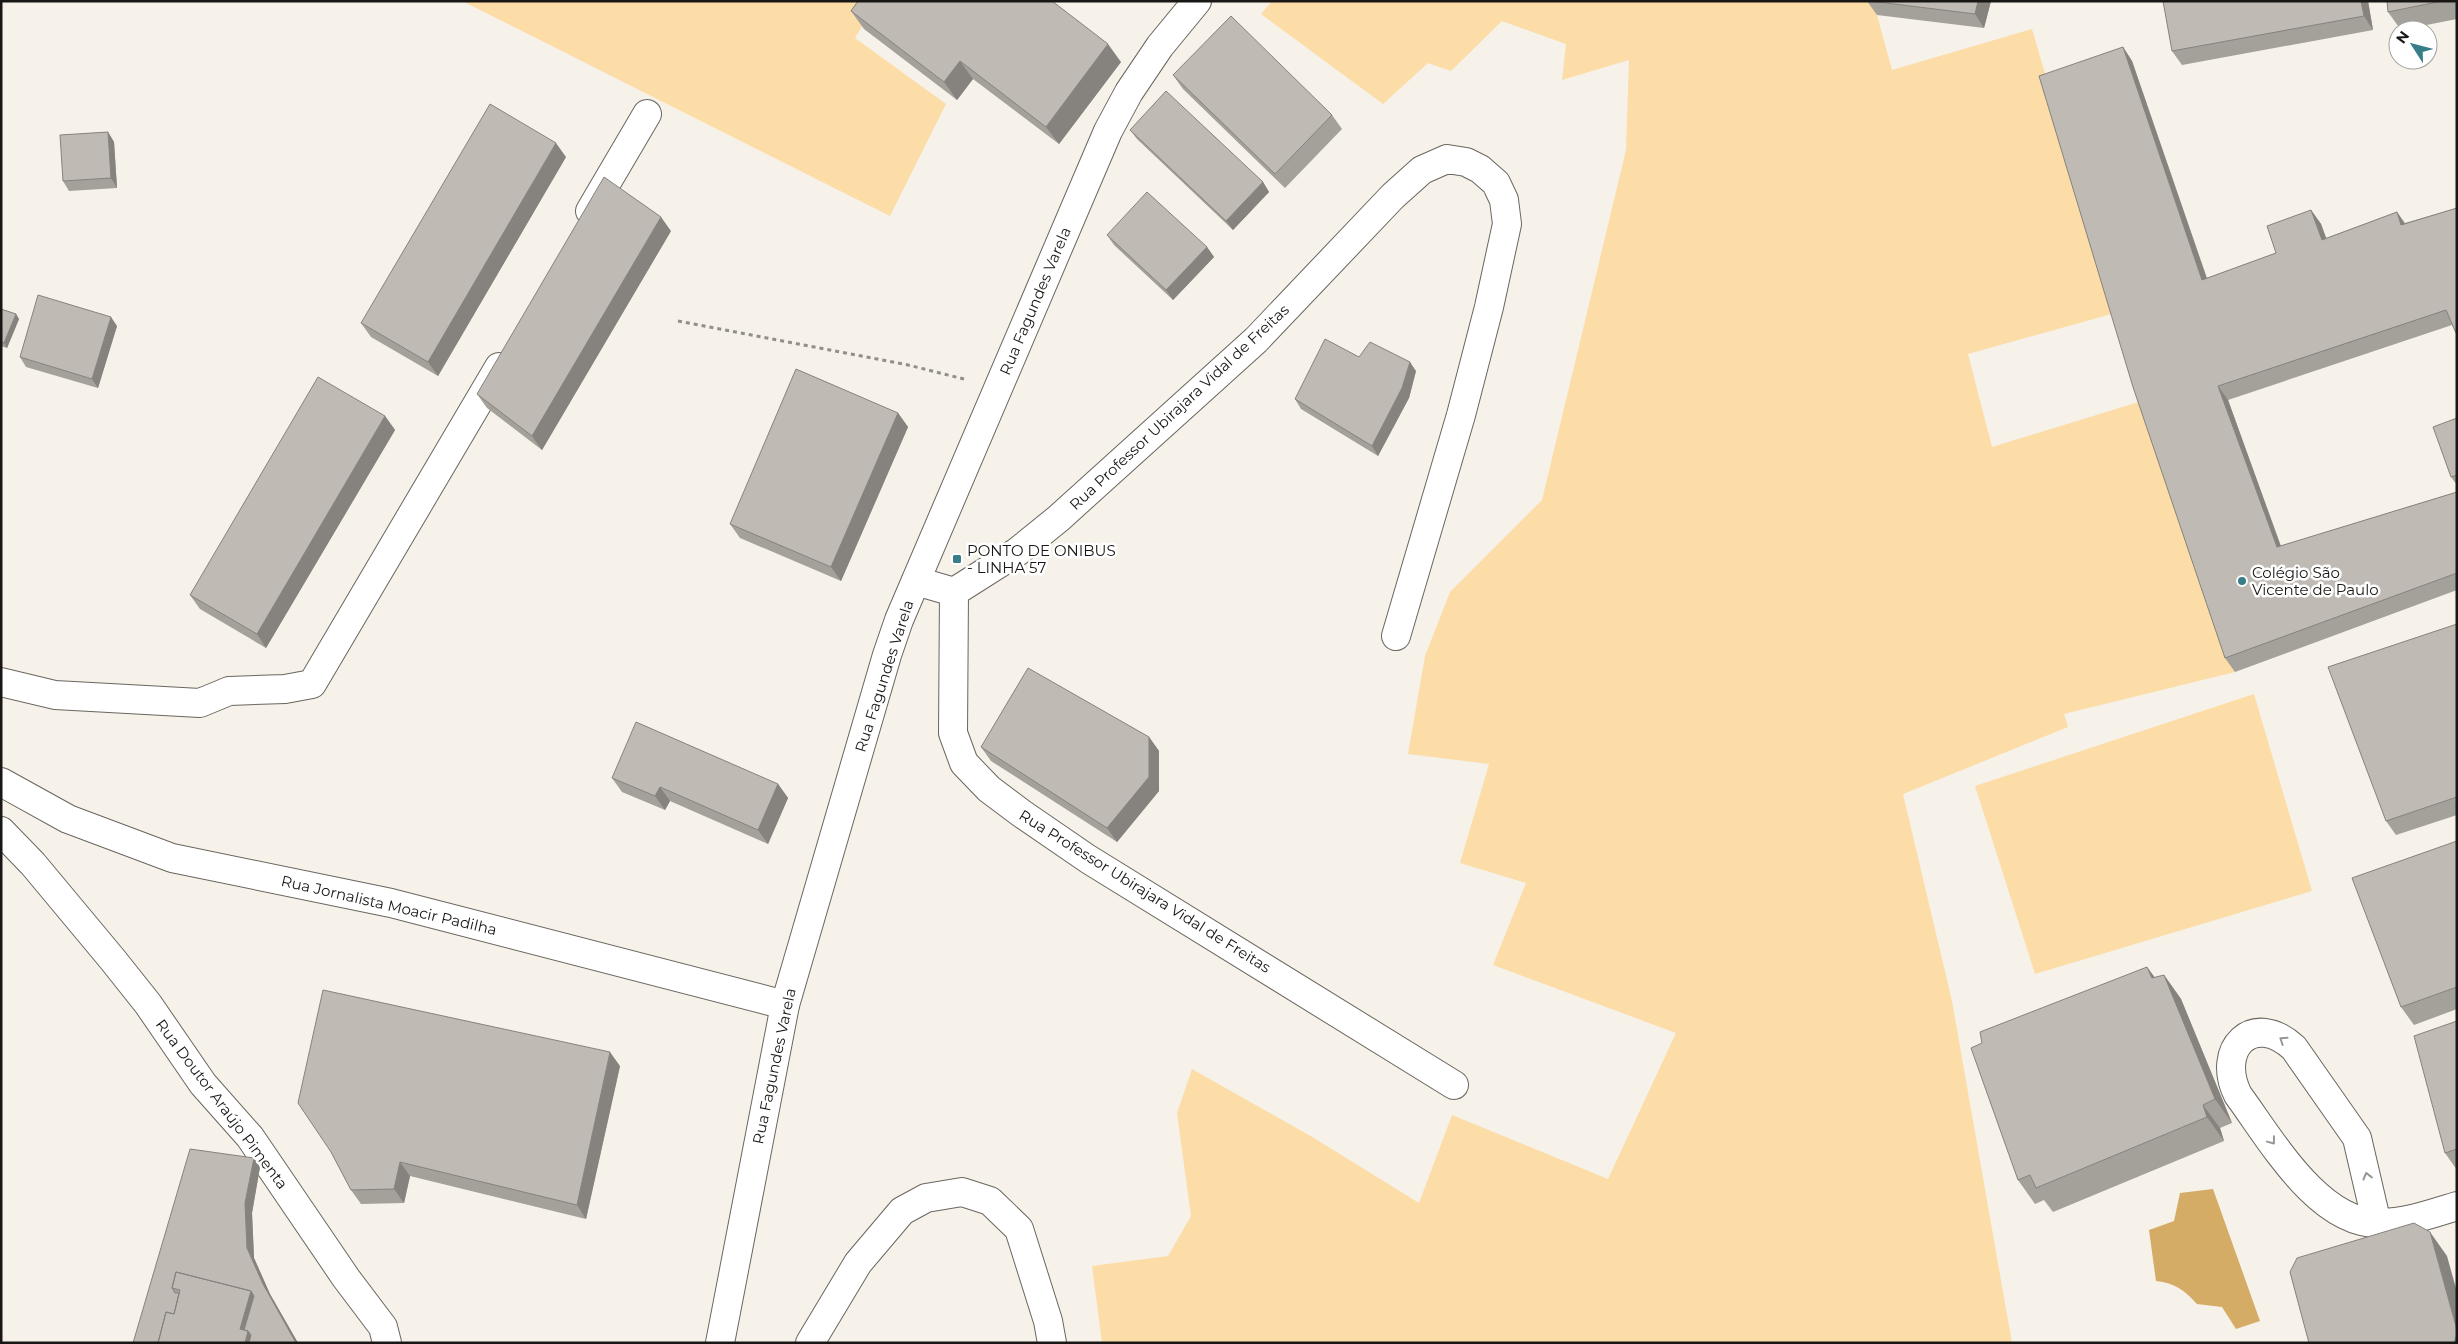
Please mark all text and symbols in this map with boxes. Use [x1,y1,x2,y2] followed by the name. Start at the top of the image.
[2388,20,2438,70] north arrow
[2392,27,2413,47] text: N
[995,224,1075,378] street label: Rua Fagundes Varela
[1065,300,1293,514] street label: Rua Professor Ubirajara Vidal de Freitas
[967,541,1116,577] place label: PONTO DE ONIBUS - LINHA 57
[951,553,963,565] marker: PONTO DE ONIBUS - LINHA 57
[2252,563,2379,599] place label: Colégio São Vicente de Paulo
[2236,575,2248,587] marker: Colégio São Vicente de Paulo
[850,597,918,755] street label: Rua Fagundes Varela
[1016,805,1274,977] street label: Rua Professor Ubirajara Vidal de Freitas
[279,871,499,939] street label: Rua Jornalista Moacir Padilha
[748,986,800,1146] street label: Rua Fagundes Varela
[152,1015,292,1193] street label: Rua Doutor Araújo Pimenta
[2279,1037,2289,1046] one-way arrow
[2266,1135,2275,1145] one-way arrow
[2362,1171,2373,1180] one-way arrow

